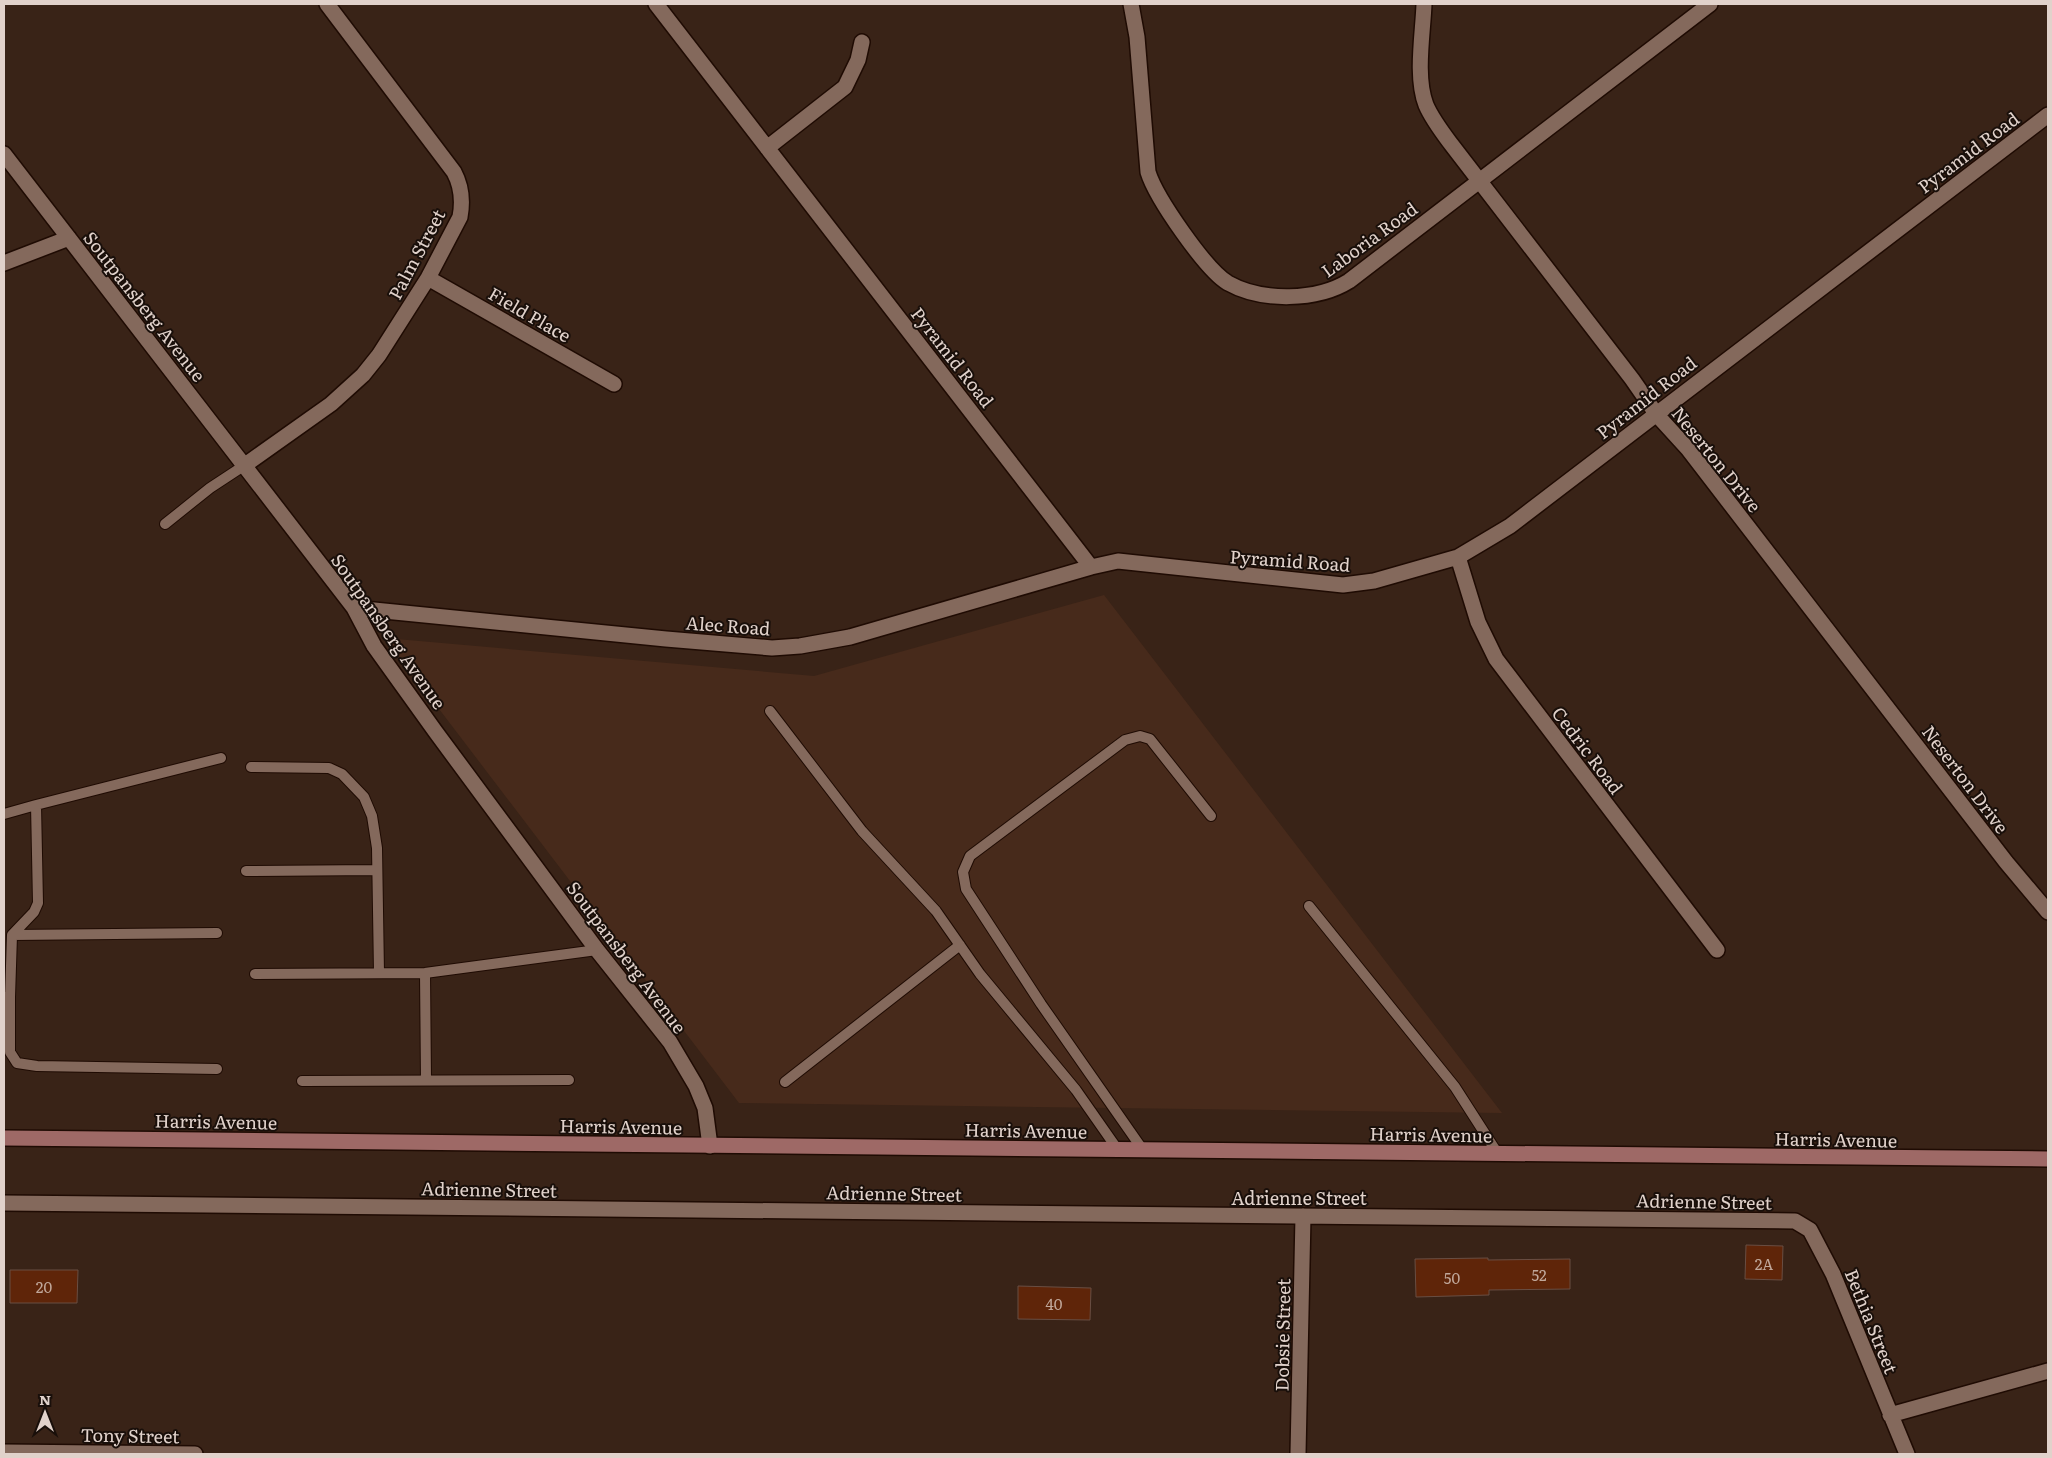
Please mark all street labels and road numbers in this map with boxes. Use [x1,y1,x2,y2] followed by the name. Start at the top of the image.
[1912,105,2024,199] street label: Pyramid Road
[1315,195,1423,283] street label: Laboria Road
[381,203,452,304] street label: Palm Street
[78,225,212,387] street label: Soutpansberg Avenue
[484,280,576,348] street label: Field Place
[905,301,1001,413] street label: Pyramid Road
[1590,349,1702,445] street label: Pyramid Road
[1666,400,1768,518] street label: Neserton Drive
[1229,542,1351,578] street label: Pyramid Road
[325,548,453,714] street label: Soutpansberg Avenue
[685,609,771,641] street label: Alec Road
[1546,701,1630,799] street label: Cedric Road
[1916,719,2016,839] street label: Neserton Drive
[561,875,693,1039] street label: Soutpansberg Avenue
[154,1106,278,1136] street label: Harris Avenue
[559,1111,683,1141] street label: Harris Avenue
[964,1115,1088,1145] street label: Harris Avenue
[1369,1119,1493,1149] street label: Harris Avenue
[1774,1124,1898,1154] street label: Harris Avenue
[421,1174,558,1204] street label: Adrienne Street
[826,1178,963,1208] street label: Adrienne Street
[1231,1184,1368,1211] street label: Adrienne Street
[1636,1186,1773,1216] street label: Adrienne Street
[1839,1265,1906,1378] street label: Bethia Street
[1268,1278,1296,1392] street label: Dobsie Street
[80,1421,180,1449] street label: Tony Street

